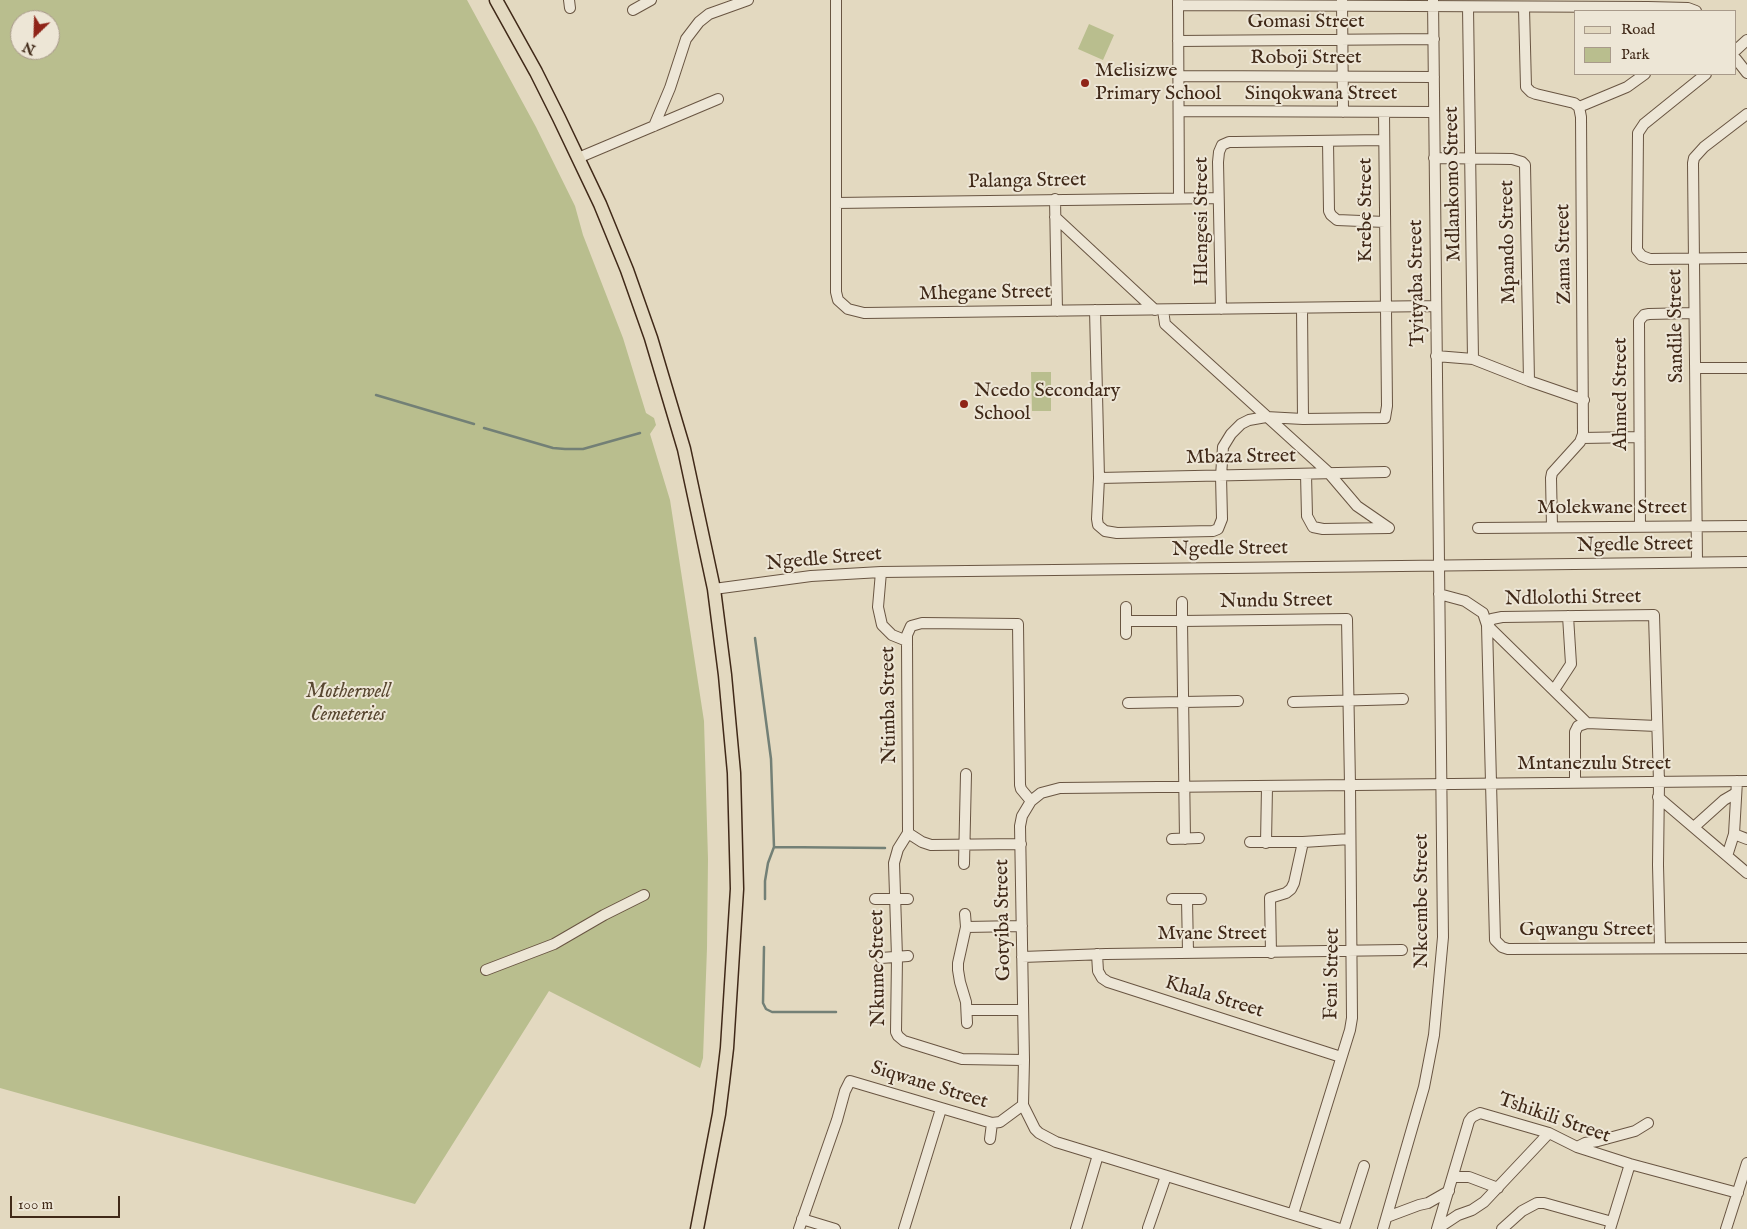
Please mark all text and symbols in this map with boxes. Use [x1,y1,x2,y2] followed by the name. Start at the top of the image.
[10,10,60,60] north arrow
[1574,10,1737,75] legend
[1247,11,1365,35] street label: Gomasi Street
[1621,20,1655,39] text: Road
[20,37,39,58] text: N
[1621,45,1650,64] text: Park
[1250,47,1362,71] street label: Roboji Street
[1095,60,1221,107] place label: Melisizwe Primary School
[1079,77,1091,89] marker: Melisizwe Primary School
[1245,83,1397,107] street label: Sinqokwana Street
[1441,106,1467,262] street label: Mdlankomo Street
[1191,157,1215,285] street label: Hlengesi Street
[1355,158,1379,262] street label: Krebe Street
[968,169,1086,195] street label: Palanga Street
[1496,180,1522,304] street label: Mpando Street
[1552,203,1578,305] street label: Zama Street
[1405,219,1431,347] street label: Tyityaba Street
[1664,269,1690,383] street label: Sandile Street
[919,281,1051,307] street label: Mhegane Street
[1610,337,1634,451] street label: Ahmed Street
[974,380,1120,427] place label: Ncedo Secondary School
[958,398,970,410] marker: Ncedo Secondary School
[1186,445,1296,471] street label: Mbaza Street
[1537,497,1687,521] street label: Molekwane Street
[1577,533,1693,559] street label: Ngedle Street
[1172,537,1288,563] street label: Ngedle Street
[765,543,883,577] street label: Ngedle Street
[1505,586,1641,612] street label: Ndlolothi Street
[1219,589,1333,615] street label: Nundu Street
[877,646,903,764] street label: Ntimba Street
[306,681,390,728] park label: Motherwell Cemeteries
[1517,753,1671,777] street label: Mntanezulu Street
[1411,834,1435,968] street label: Nkcembe Street
[991,859,1017,981] street label: Gotyiba Street
[866,909,892,1027] street label: Nkume Street
[1519,919,1653,943] street label: Gqwangu Street
[1157,923,1267,947] street label: Mvane Street
[1320,928,1346,1020] street label: Feni Street
[1162,972,1266,1024] street label: Khala Street
[868,1057,990,1115] street label: Siqwane Street
[1495,1089,1613,1149] street label: Tshikili Street
[12,1186,122,1218] scale bar
[18,1195,53,1214] text: 100 m

